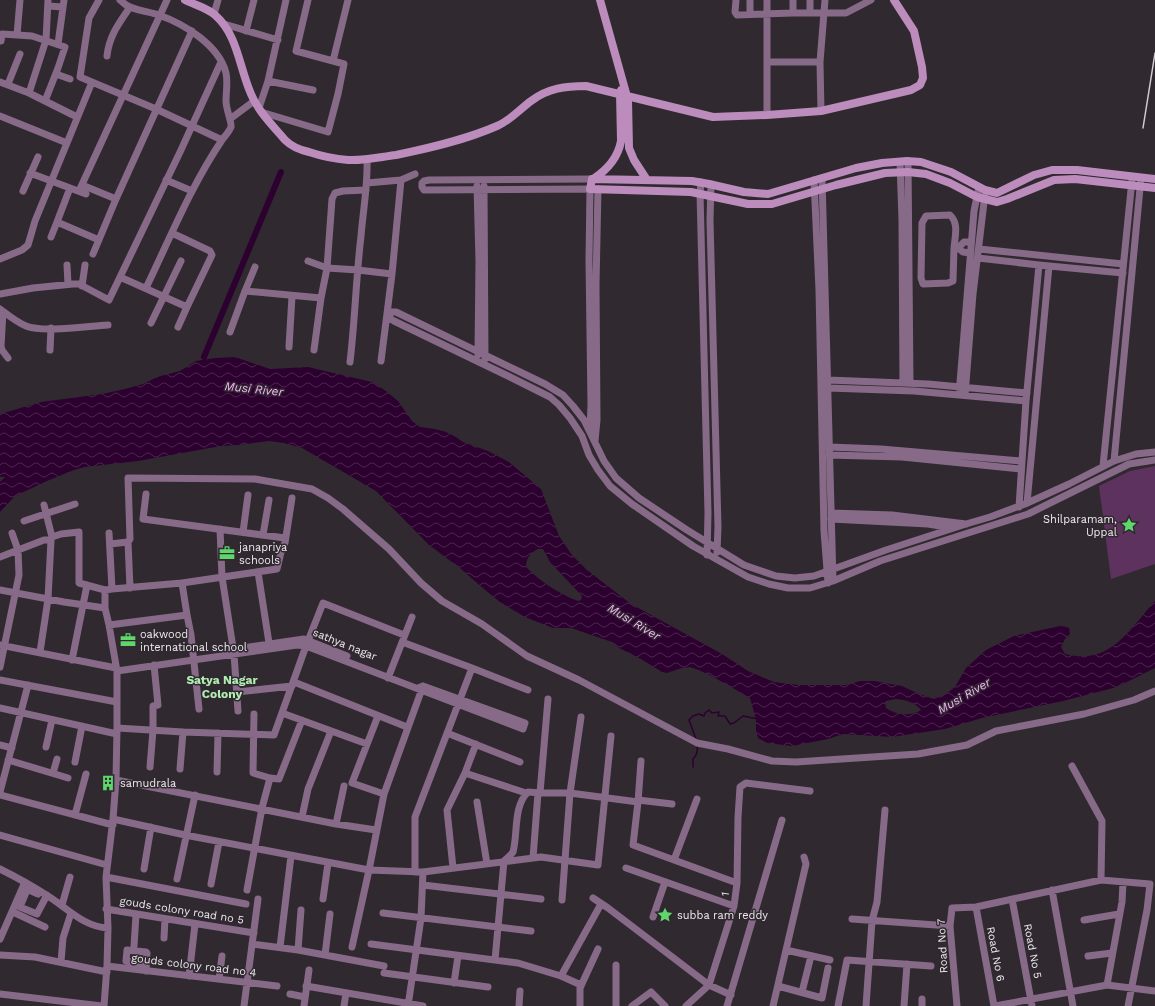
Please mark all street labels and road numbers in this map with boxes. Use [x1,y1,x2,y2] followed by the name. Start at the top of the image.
[311,626,379,663] street label: sathya nagar
[719,891,732,897] street label: 1
[119,894,245,927] street label: gouds colony road no 5
[935,918,950,974] street label: Road No 7
[1021,923,1044,979] street label: Road No 5
[984,926,1007,983] street label: Road No 6
[131,951,257,980] street label: gouds colony road no 4

